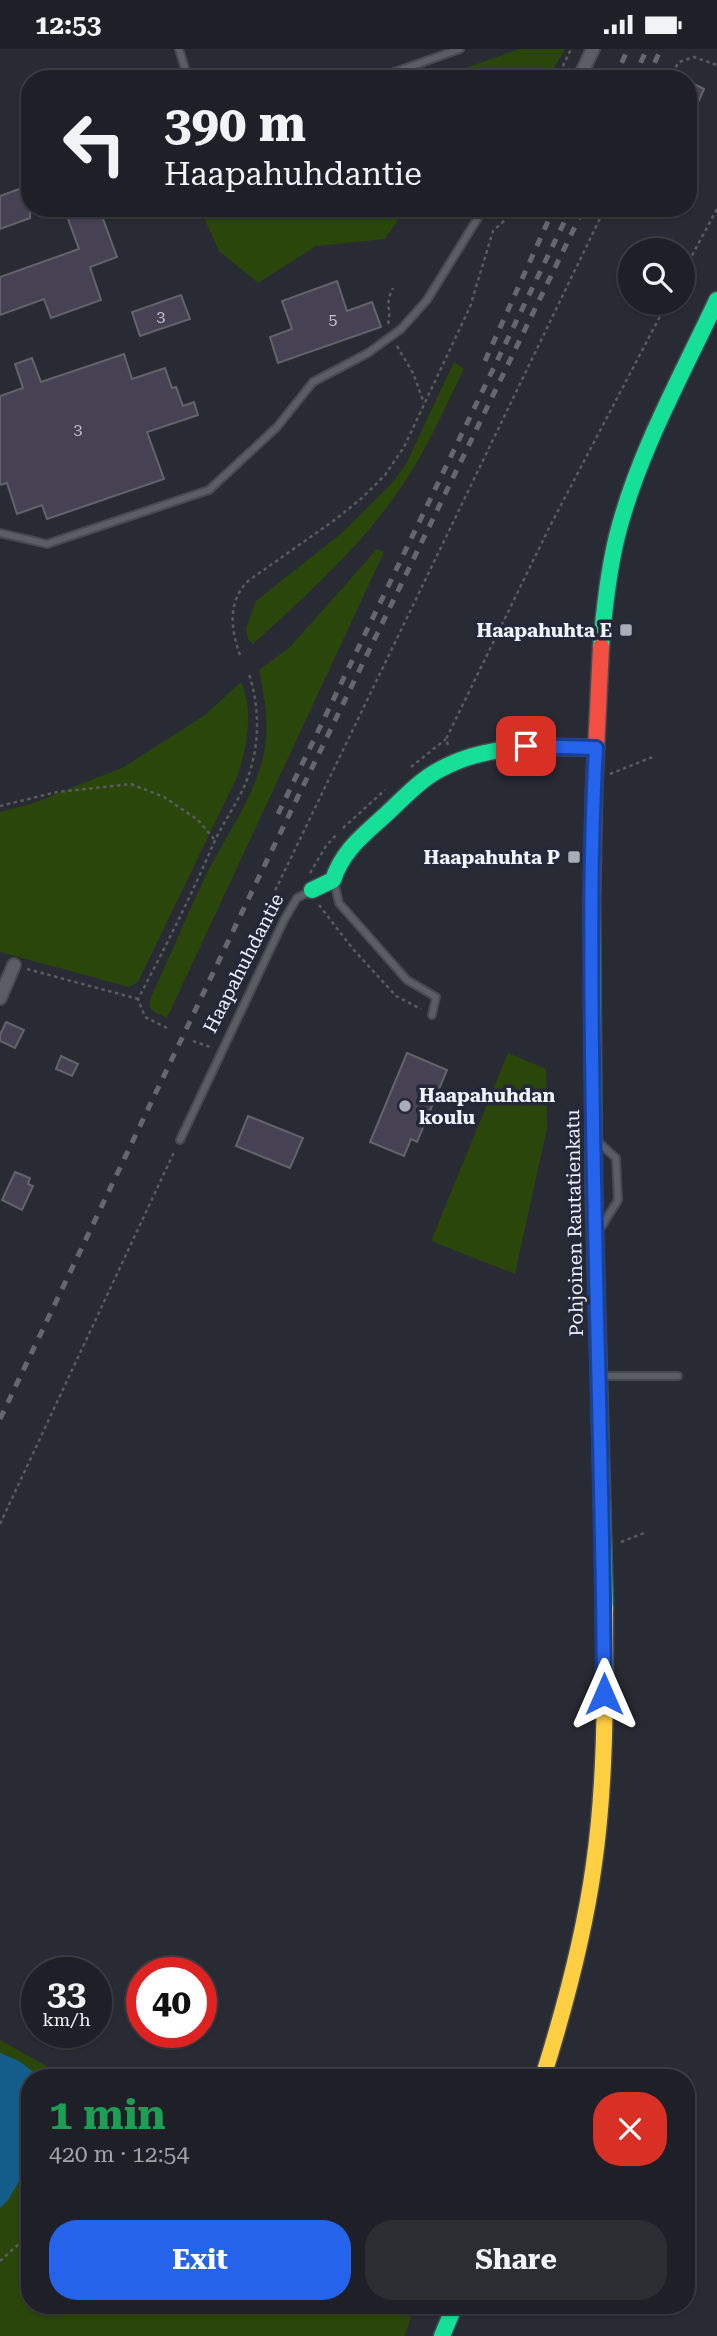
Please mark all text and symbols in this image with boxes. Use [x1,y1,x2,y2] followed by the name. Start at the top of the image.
[35,10,101,40] text: 12:53
[164,96,306,153] text: 390 m
[49,98,140,189] icon: left
[164,155,422,193] text: Haapahuhdantie
[618,238,695,315] map controls
[618,238,695,315] button: search
[157,307,166,326] house number: 3
[329,310,338,329] house number: 5
[74,420,83,439] house number: 3
[476,619,612,642] place label: Haapahuhta E
[618,622,634,638] marker: Haapahuhta E
[496,716,556,776] pin
[507,727,545,765] icon: arrive
[424,846,560,869] place label: Haapahuhta P
[566,849,582,865] marker: Haapahuhta P
[198,890,288,1037] street label: Haapahuhdantie
[419,1084,555,1129] place label: Haapahuhdan koulu
[397,1098,413,1114] marker: Haapahuhdan koulu
[561,1109,588,1337] street label: Pohjoinen Rautatienkatu
[567,1657,641,1731] position arrow
[126,1957,217,2048] speed limit sign: 40
[47,1973,86,2014] text: 33
[42,2009,91,2030] text: km/h
[49,2090,166,2139] text: 1 min
[593,2092,667,2166] button: close
[49,2141,189,2168] text: 420 m · 12:54
[49,2220,351,2300] button: Exit
[365,2220,667,2300] button: Share

